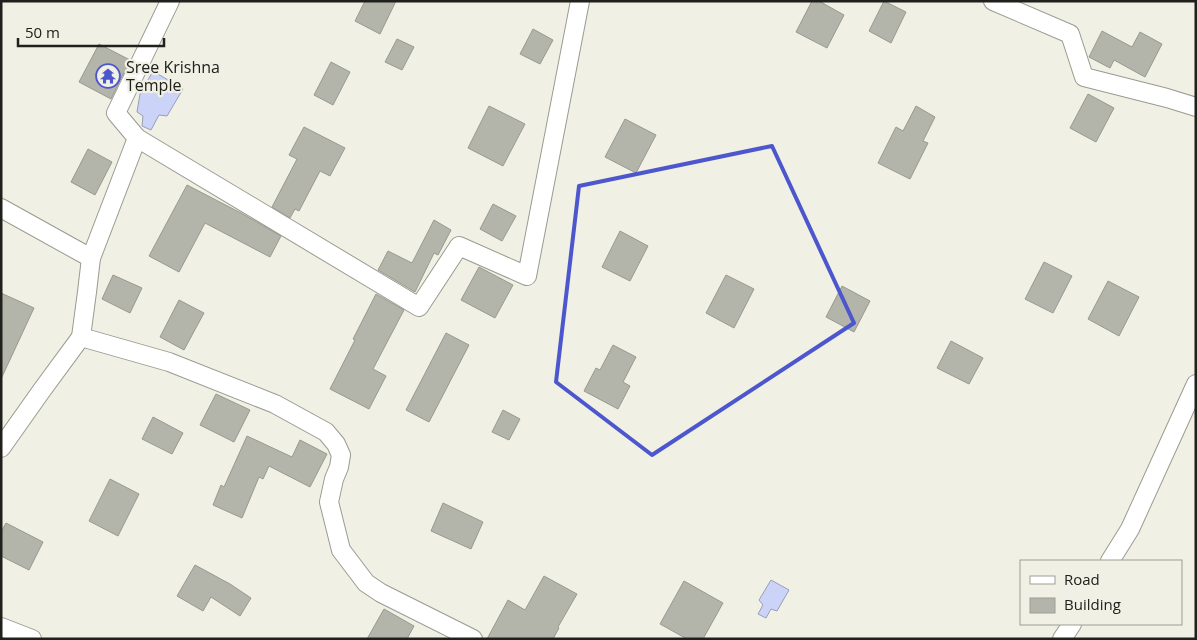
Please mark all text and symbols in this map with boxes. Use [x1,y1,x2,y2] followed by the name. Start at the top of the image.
[18,15,164,47] scale bar
[25,22,60,42] text: 50 m
[126,56,220,96] place label: Sree Krishna Temple
[95,63,121,89] temple icon: Sree Krishna Temple
[1020,560,1182,625] legend
[1064,569,1100,589] text: Road
[1064,594,1121,614] text: Building

